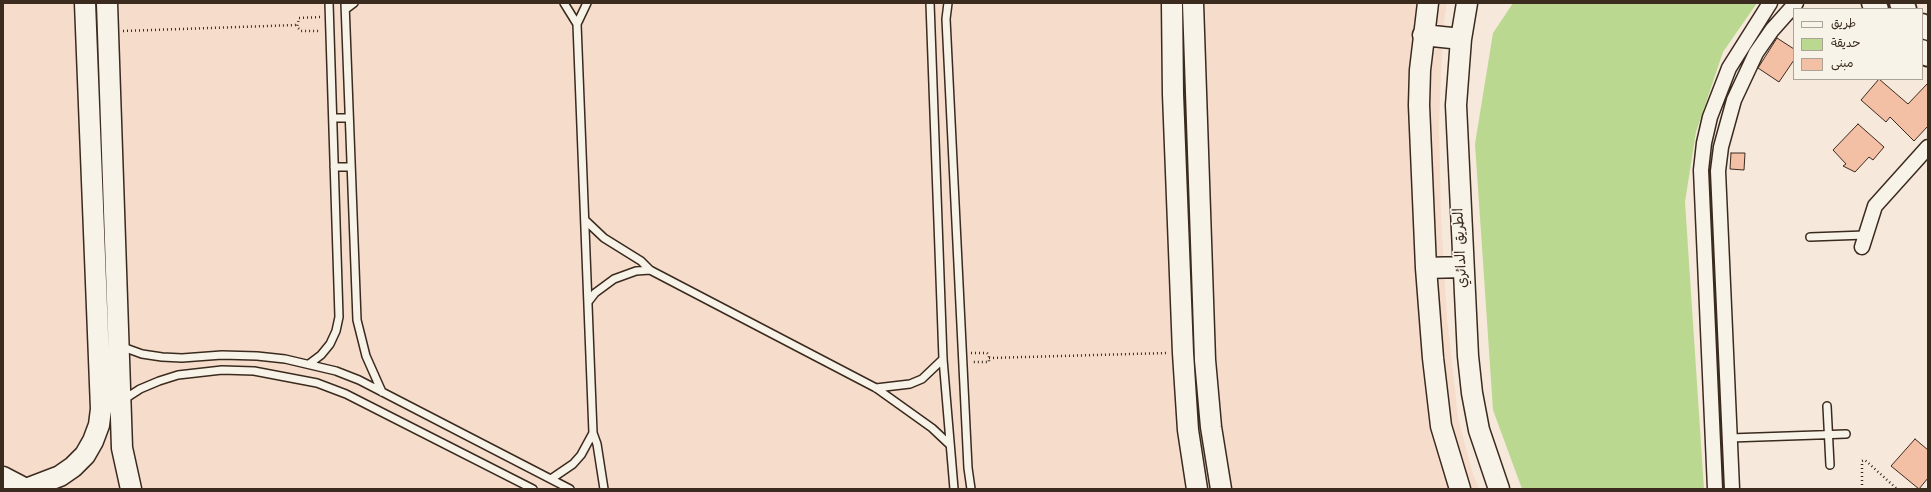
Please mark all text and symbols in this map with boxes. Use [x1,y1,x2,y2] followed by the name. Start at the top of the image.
[1793,8,1923,80] legend
[1831,14,1856,33] text: طريق
[1831,34,1860,53] text: حديقة
[1831,54,1854,73] text: مبنى
[1452,208,1472,288] street label: الطريق الدائري

